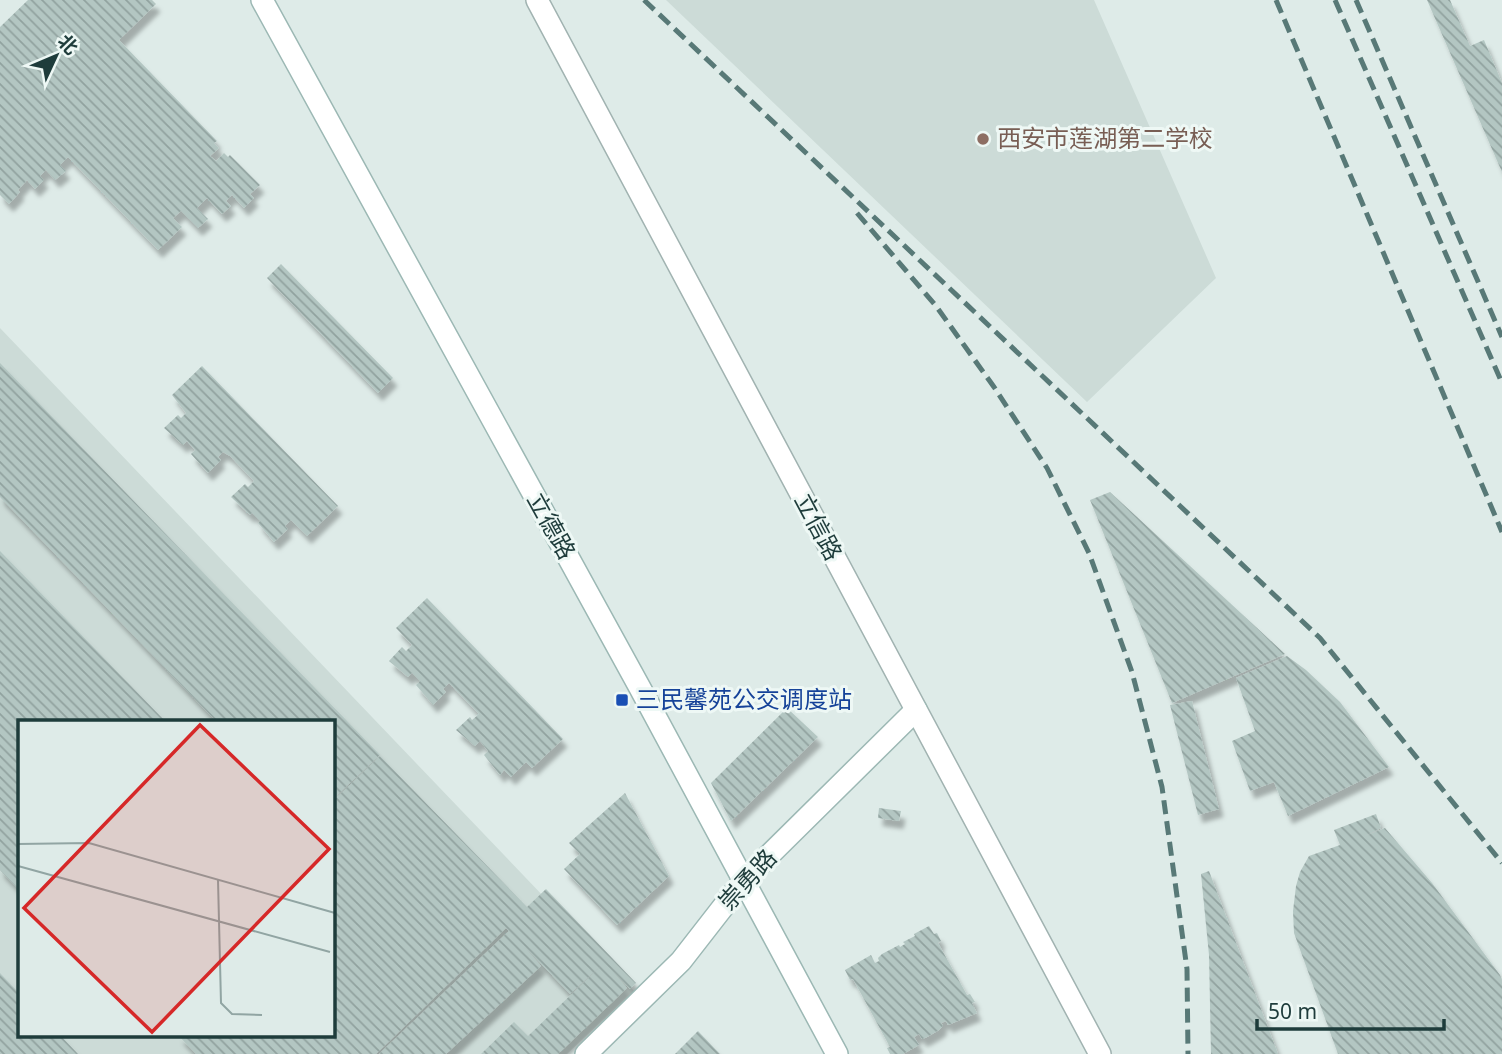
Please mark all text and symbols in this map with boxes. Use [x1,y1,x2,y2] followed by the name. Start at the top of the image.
[21,21,91,91] north arrow
[52,28,84,60] text: 北
[997,121,1213,154] place label: 西安市莲湖第二学校
[975,131,991,147] marker: 西安市莲湖第二学校
[520,486,584,565] street label: 立德路
[788,487,851,566] street label: 立信路
[636,682,852,715] place label: 三民馨苑公交调度站
[614,692,630,708] marker: 三民馨苑公交调度站
[18,720,334,1036] inset map
[711,841,783,917] street label: 崇勇路
[1257,988,1444,1032] scale bar
[1268,997,1317,1025] text: 50 m

